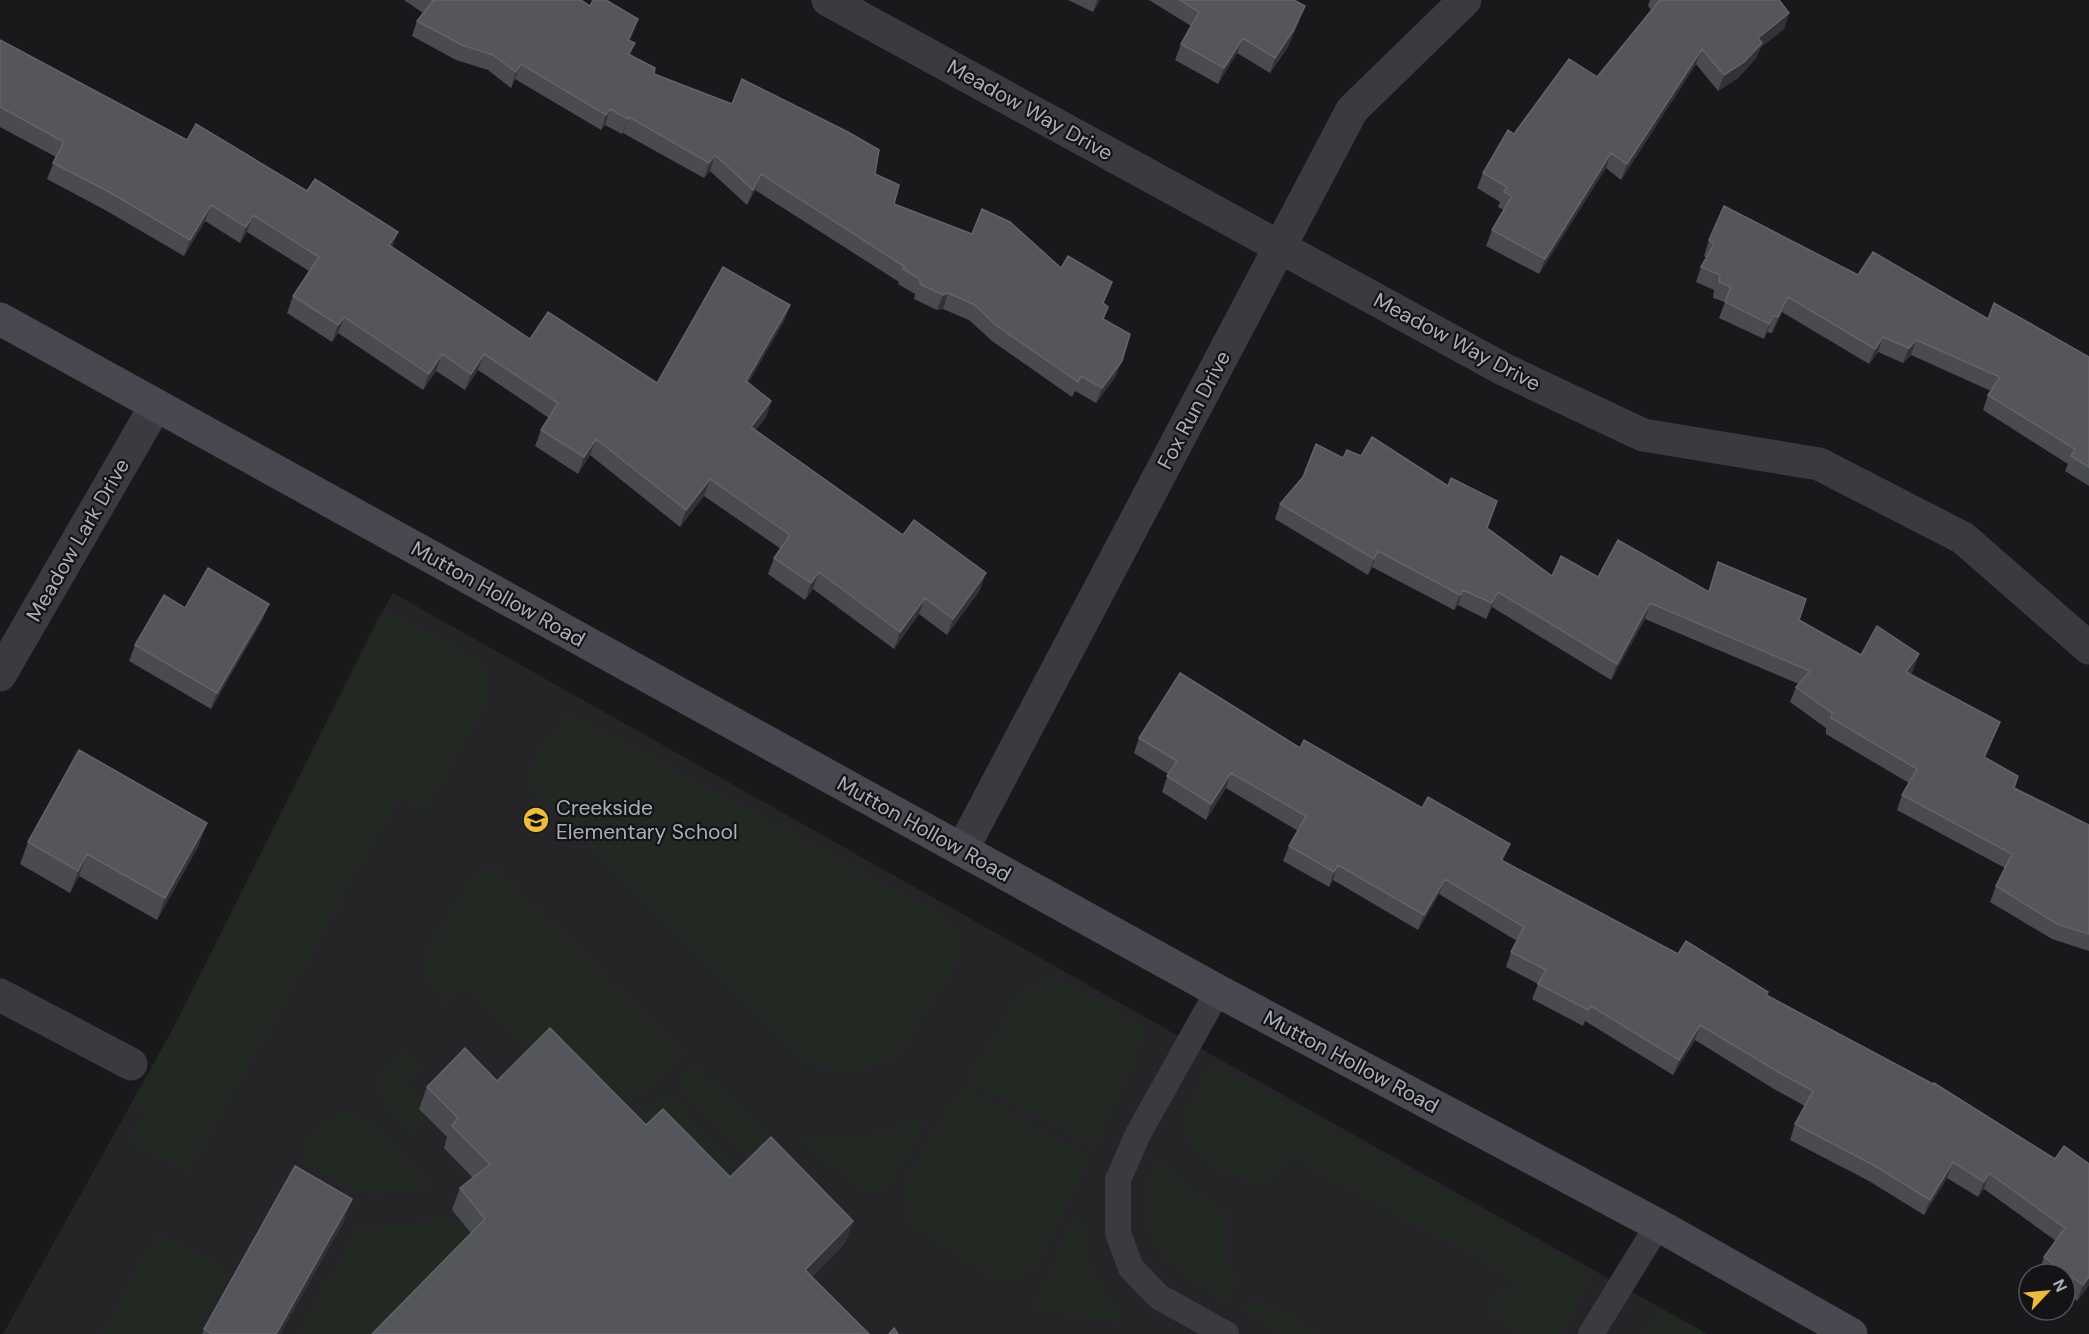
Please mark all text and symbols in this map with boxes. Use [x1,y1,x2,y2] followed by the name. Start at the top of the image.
[942,53,1118,167] street label: Meadow Way Drive
[1369,286,1545,398] street label: Meadow Way Drive
[1151,346,1237,474] street label: Fox Run Drive
[20,453,136,627] street label: Meadow Lark Drive
[406,535,590,653] street label: Mutton Hollow Road
[832,770,1016,888] street label: Mutton Hollow Road
[556,794,738,846] place label: Creekside Elementary School
[521,805,551,835] school or university icon: Creekside Elementary School
[1258,1004,1444,1120] street label: Mutton Hollow Road
[2017,1262,2077,1322] north arrow
[2048,1276,2072,1295] text: N

